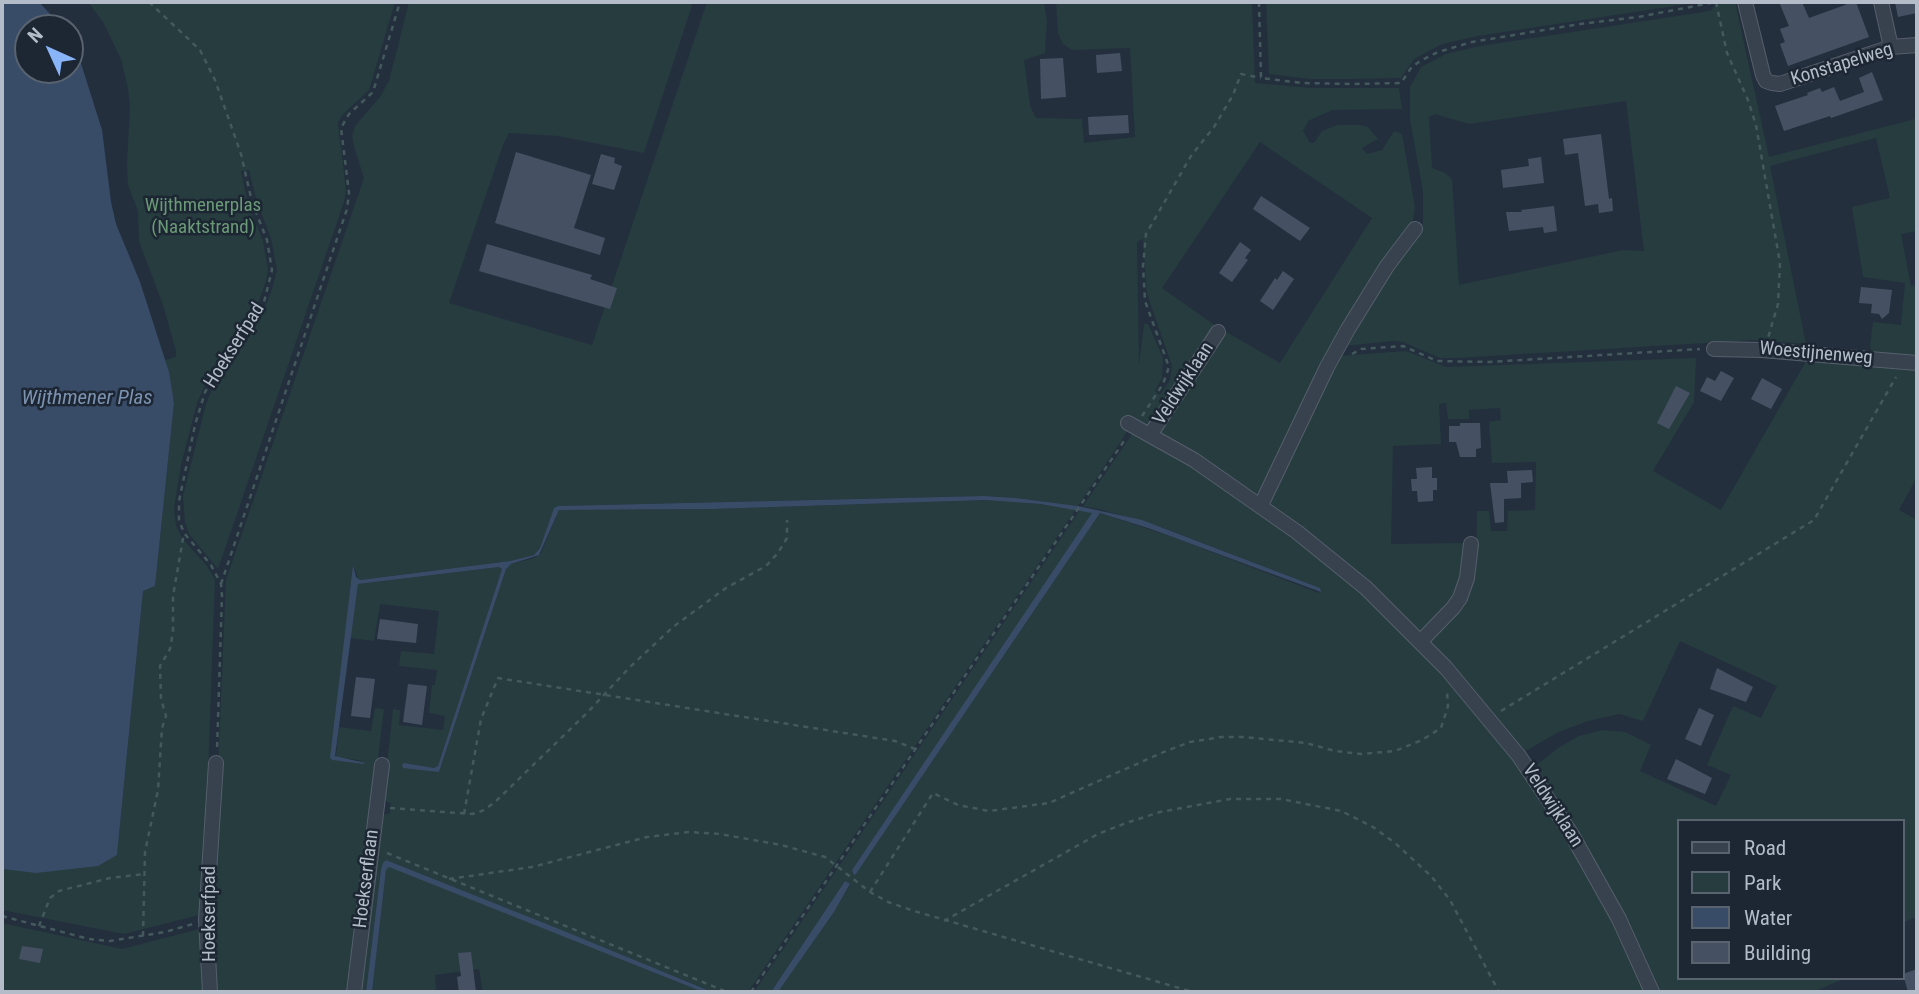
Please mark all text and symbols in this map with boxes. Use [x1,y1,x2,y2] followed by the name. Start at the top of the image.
[14,14,84,84] north arrow
[23,23,47,47] text: N
[1788,39,1896,91] street label: Konstapelweg
[145,195,261,239] park label: Wijthmenerplas (Naaktstrand)
[200,299,270,393] street label: Hoekserfpad
[1149,338,1219,430] street label: Veldwijklaan
[1758,338,1874,370] street label: Woestijnenweg
[22,386,152,412] water label: Wijthmener Plas
[1517,760,1587,852] street label: Veldwijklaan
[1678,819,1905,980] legend
[350,828,384,930] street label: Hoekserflaan
[1744,836,1786,860] text: Road
[199,866,221,962] street label: Hoekserfpad
[1744,871,1781,895] text: Park
[1744,906,1792,930] text: Water
[1744,941,1811,965] text: Building

